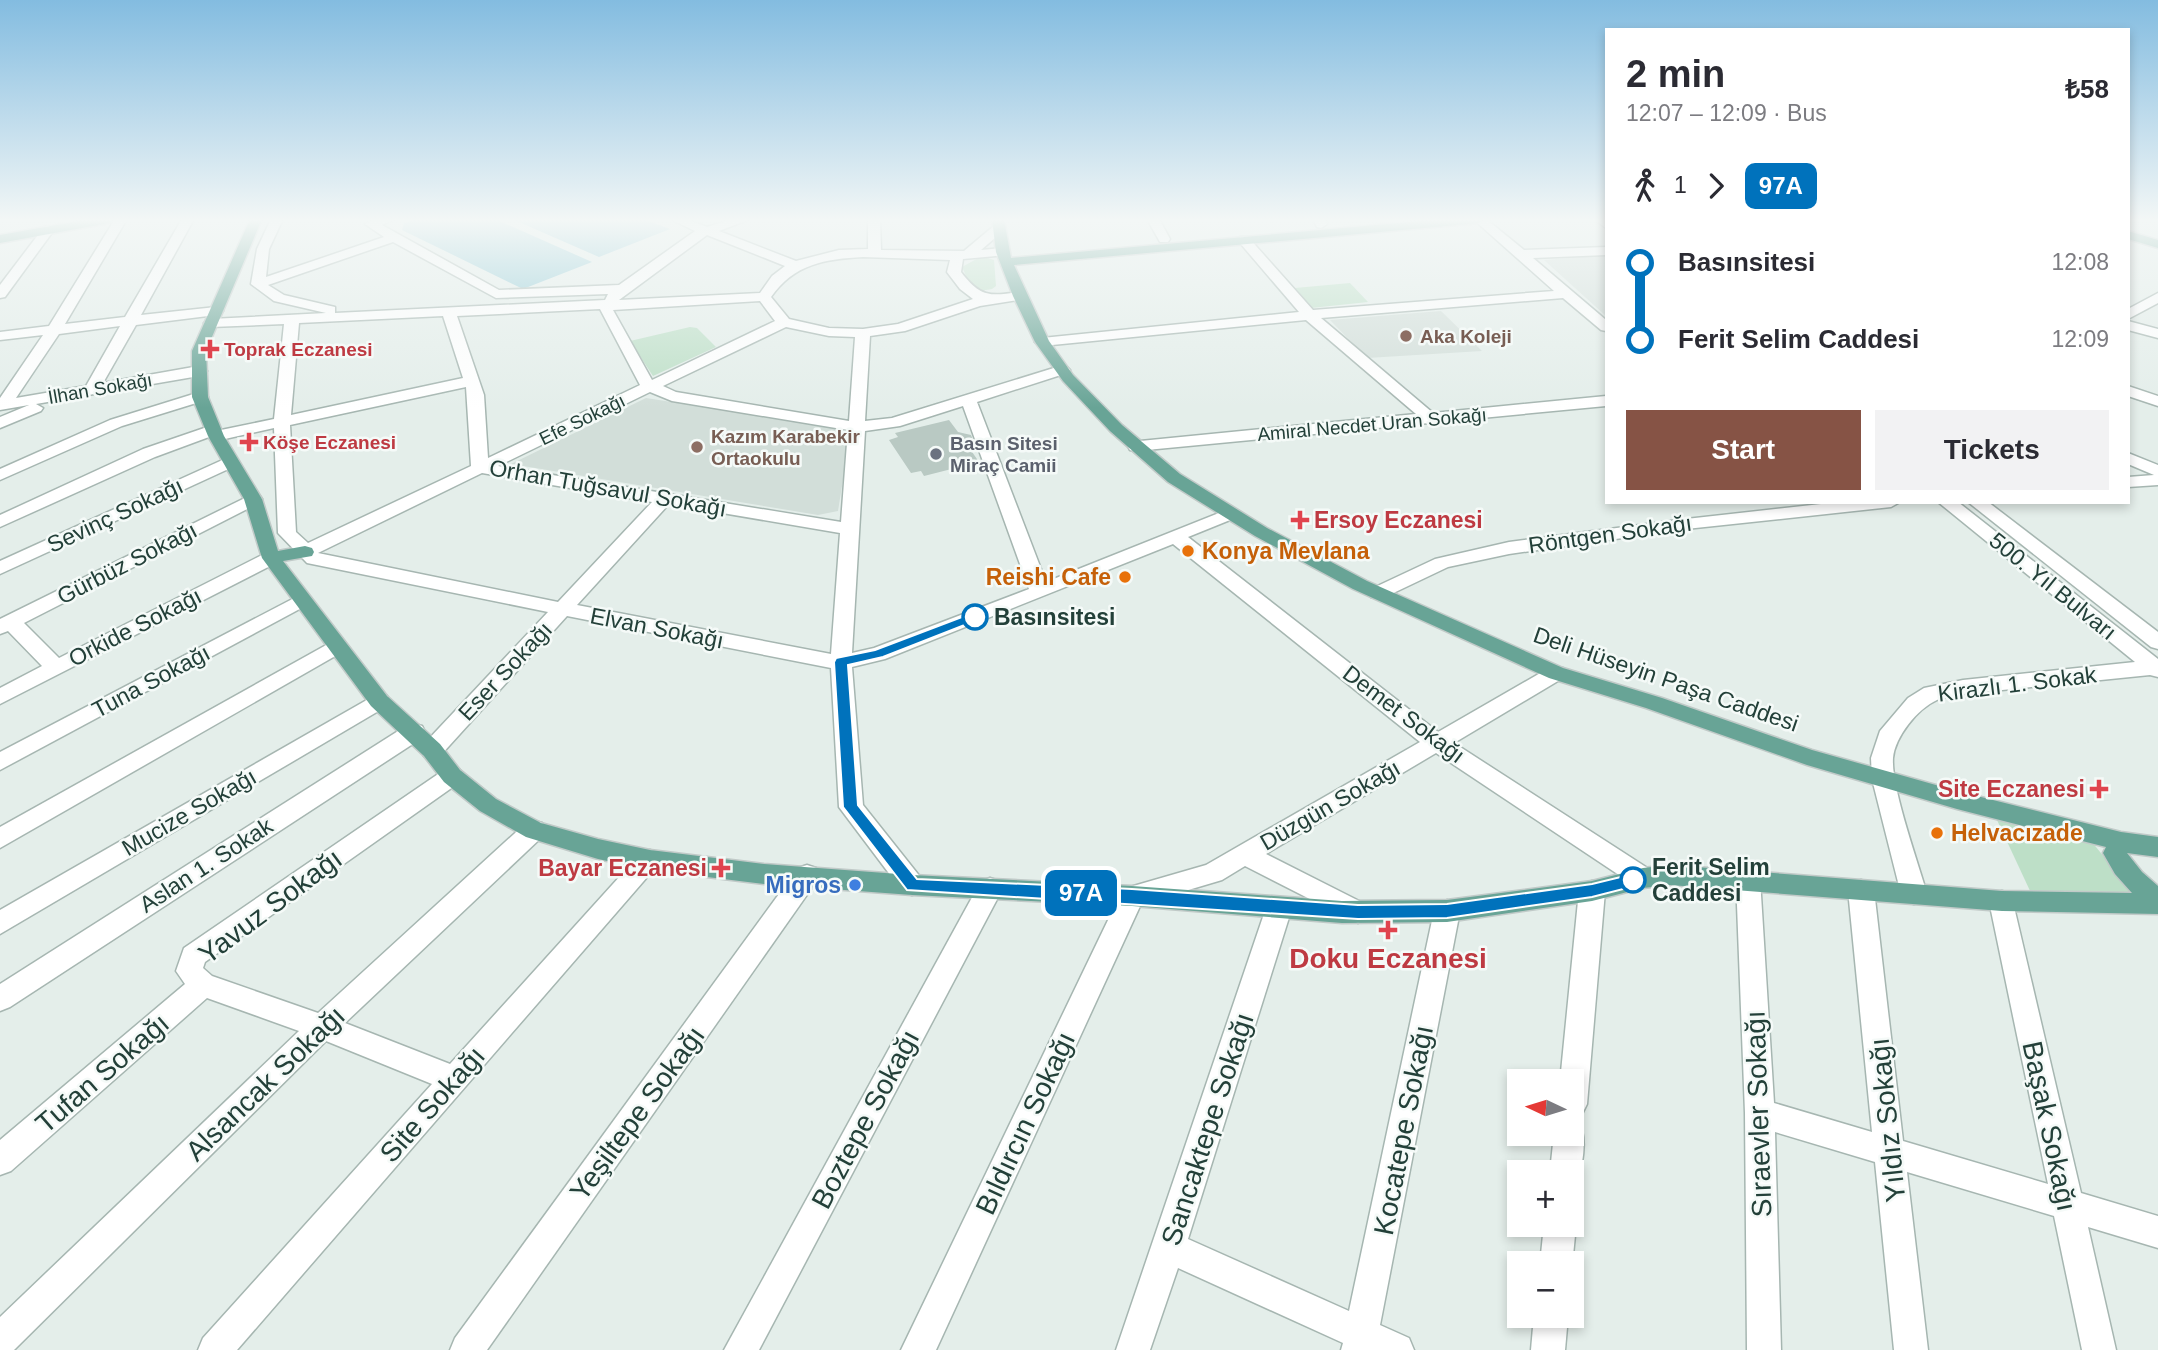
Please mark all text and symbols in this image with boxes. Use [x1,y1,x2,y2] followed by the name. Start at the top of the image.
[1626,53,1725,95] text: 2 min
[2065,74,2109,104] text: ₺58
[1626,100,1827,126] text: 12:07 – 12:09 · Bus
[1626,167,1664,205] icon: walk
[1697,167,1735,205] icon: forward
[1674,172,1687,198] text: 1
[1759,172,1803,199] text: 97A
[1678,247,1815,277] text: Basınsitesi
[2051,249,2109,275] text: 12:08
[1678,324,1919,354] text: Ferit Selim Caddesi
[1420,326,1512,347] place label: Aka Koleji
[2051,326,2109,352] text: 12:09
[1398,328,1414,344] marker: Aka Koleji
[224,339,373,360] place label: Toprak Eczanesi
[202,341,218,357] marker: Toprak Eczanesi
[46,369,154,408] street label: İlhan Sokağı
[536,390,629,449] street label: Efe Sokağı
[1256,404,1488,445] street label: Amiral Necdet Uran Sokağı
[1626,410,1861,490] button: Start
[1875,410,2109,490] button: Tickets
[711,426,861,469] place label: Kazım Karabekir Ortaokulu
[263,432,396,453] place label: Köşe Eczanesi
[950,433,1058,476] place label: Basın Sitesi Miraç Camii
[241,434,257,450] marker: Köşe Eczanesi
[689,439,705,455] marker: Kazım Karabekir Ortaokulu
[928,446,944,462] marker: Basın Sitesi Miraç Camii
[487,454,729,522] street label: Orhan Tuğsavul Sokağı
[43,472,187,558] street label: Sevinç Sokağı
[1314,507,1483,533] place label: Ersoy Eczanesi
[1527,510,1693,558] street label: Röntgen Sokağı
[1292,512,1308,528] marker: Ersoy Eczanesi
[53,517,201,609] street label: Gürbüz Sokağı
[1984,527,2122,645] street label: 500. Yıl Bulvarı
[1202,538,1370,564] place label: Konya Mevlana
[1180,543,1196,559] marker: Konya Mevlana
[986,564,1111,590] place label: Reishi Cafe
[1117,569,1133,585] marker: Reishi Cafe
[64,582,206,672] street label: Orkide Sokağı
[588,602,726,654] street label: Elvan Sokağı
[962,604,988,630] marker: Basınsitesi
[994,604,1115,630] place label: Basınsitesi
[453,616,557,726] street label: Eser Sokağı
[1530,621,1802,737] street label: Deli Hüseyin Paşa Caddesi
[88,639,214,723] street label: Tuna Sokağı
[1338,660,1470,768] street label: Demet Sokağı
[1936,661,2098,707] street label: Kirazlı 1. Sokak
[1255,754,1405,856] street label: Düzgün Sokağı
[117,763,261,861] street label: Mucize Sokağı
[1938,776,2085,802] place label: Site Eczanesi
[2091,781,2107,797] marker: Site Eczanesi
[135,812,278,918] street label: Aslan 1. Sokak
[1951,820,2083,846] place label: Helvacızade
[1929,825,1945,841] marker: Helvacızade
[193,843,348,970] street label: Yavuz Sokağı
[1652,854,1770,906] place label: Ferit Selim Caddesi
[538,855,707,881] place label: Bayar Eczanesi
[713,860,729,876] marker: Bayar Eczanesi
[1620,867,1646,893] marker: Ferit Selim Caddesi
[1041,870,1121,916] line badge: 97A
[766,872,841,898] place label: Migros
[847,877,863,893] marker: Migros
[1059,879,1103,906] text: 97A
[1380,922,1396,938] marker: Doku Eczanesi
[1289,943,1487,974] place label: Doku Eczanesi
[180,1000,351,1167] street label: Alsancak Sokağı
[30,1007,175,1139] street label: Tufan Sokağı
[1155,1009,1260,1249] street label: Sancaktepe Sokağı
[1739,1010,1778,1218] street label: Sıraevler Sokağı
[564,1020,711,1206] street label: Yeşiltepe Sokağı
[1368,1022,1439,1238] street label: Kocatepe Sokağı
[805,1025,926,1214] street label: Boztepe Sokağı
[970,1027,1081,1219] street label: Bıldırcın Sokağı
[1863,1036,1912,1204] street label: Yıldız Sokağı
[2016,1038,2083,1214] street label: Başak Sokağı
[374,1040,491,1169] street label: Site Sokağı
[1507,1069,1584,1146] north arrow
[1507,1069,1584,1328] map controls
[1507,1160,1584,1237] button: +
[1507,1251,1584,1328] button: −

